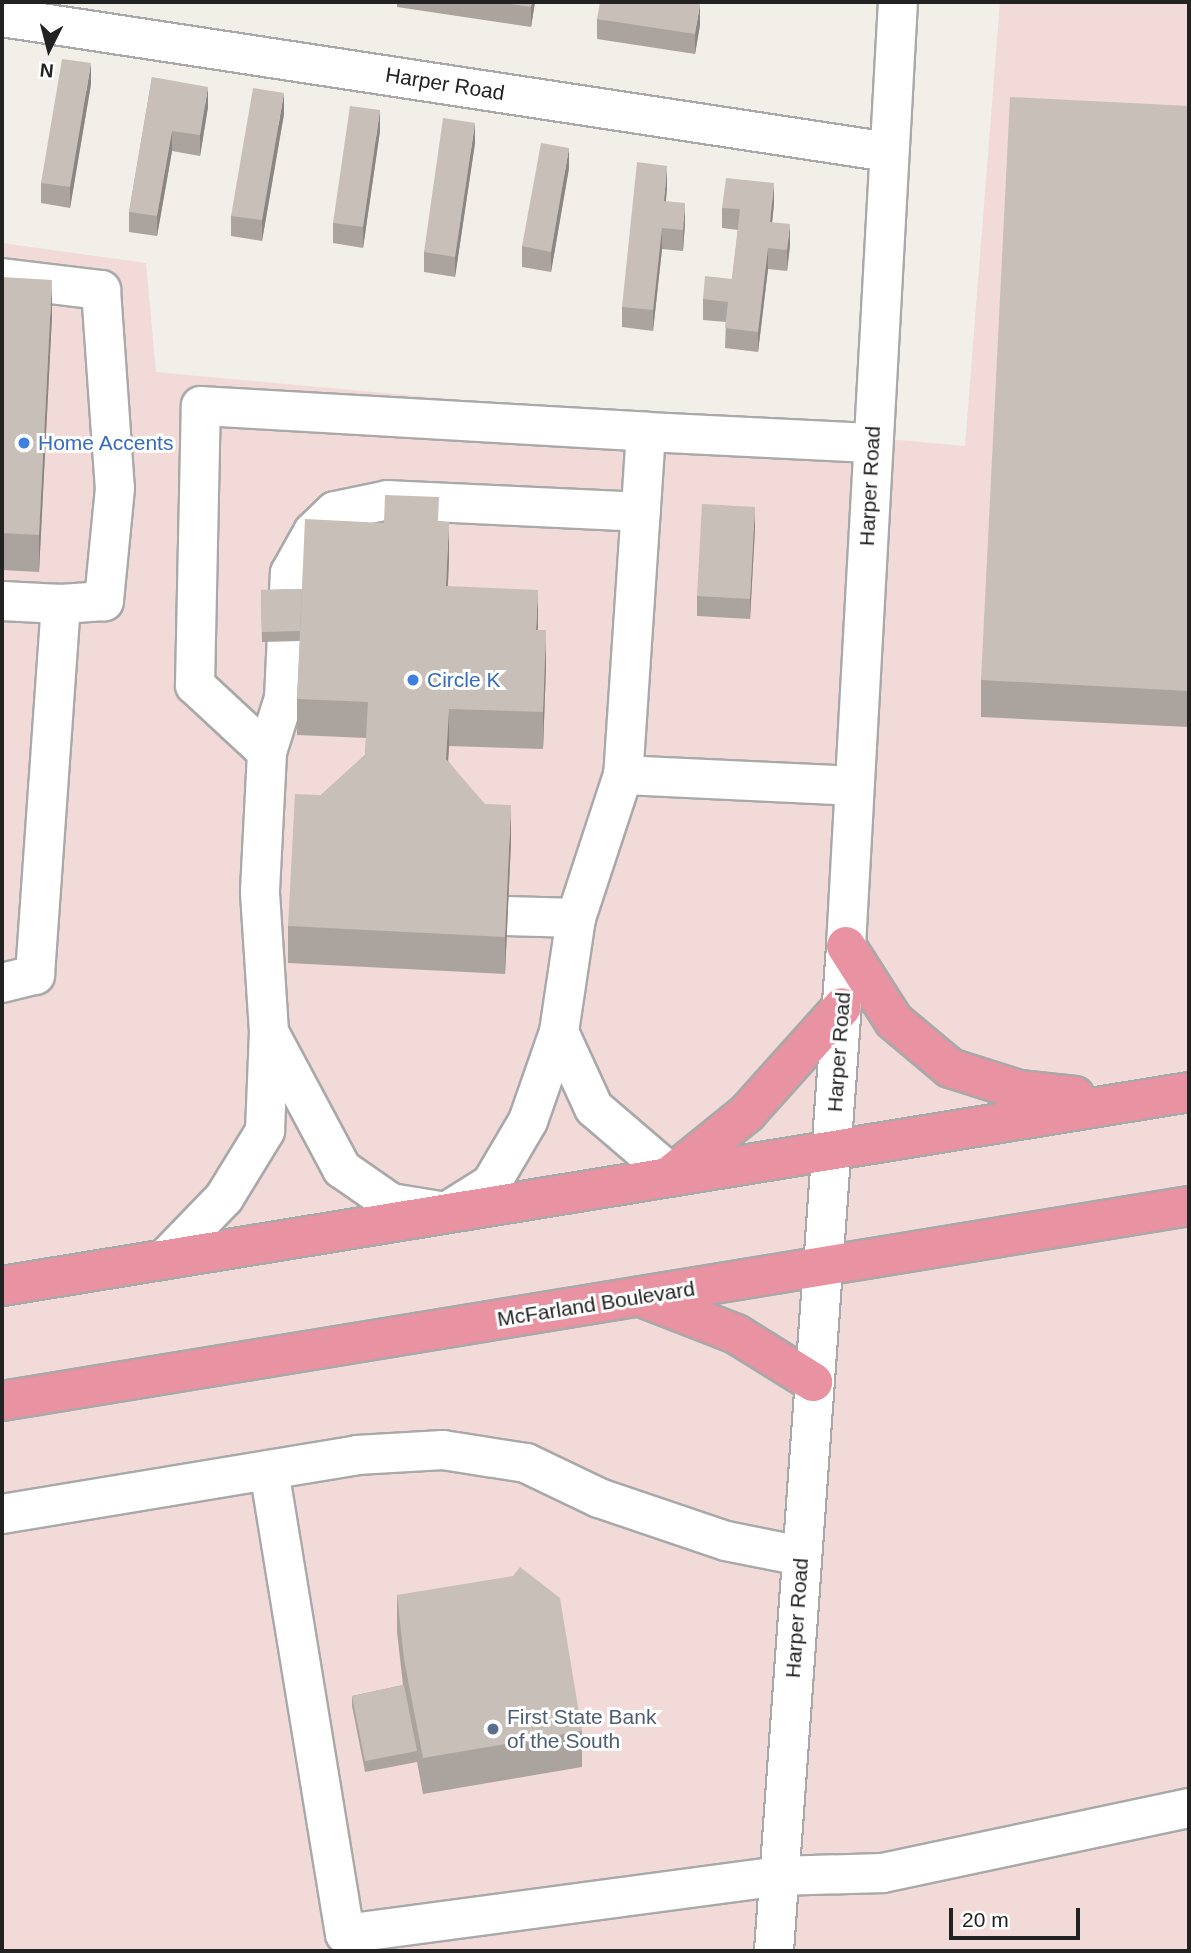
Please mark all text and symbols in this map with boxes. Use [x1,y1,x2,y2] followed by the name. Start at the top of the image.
[14,14,84,84] north arrow
[39,59,55,82] text: N
[384,62,506,106] street label: Harper Road
[854,425,886,547] street label: Harper Road
[38,430,175,456] place label: Home Accents
[16,435,32,451] marker: Home Accents
[427,667,501,693] place label: Circle K
[405,672,421,688] marker: Circle K
[822,991,856,1113] street label: Harper Road
[495,1276,697,1332] street label: McFarland Boulevard
[780,1557,814,1679] street label: Harper Road
[507,1704,656,1754] place label: First State Bank of the South
[485,1721,501,1737] marker: First State Bank of the South
[953,1894,1084,1938] scale bar
[962,1908,1009,1931] text: 20 m

